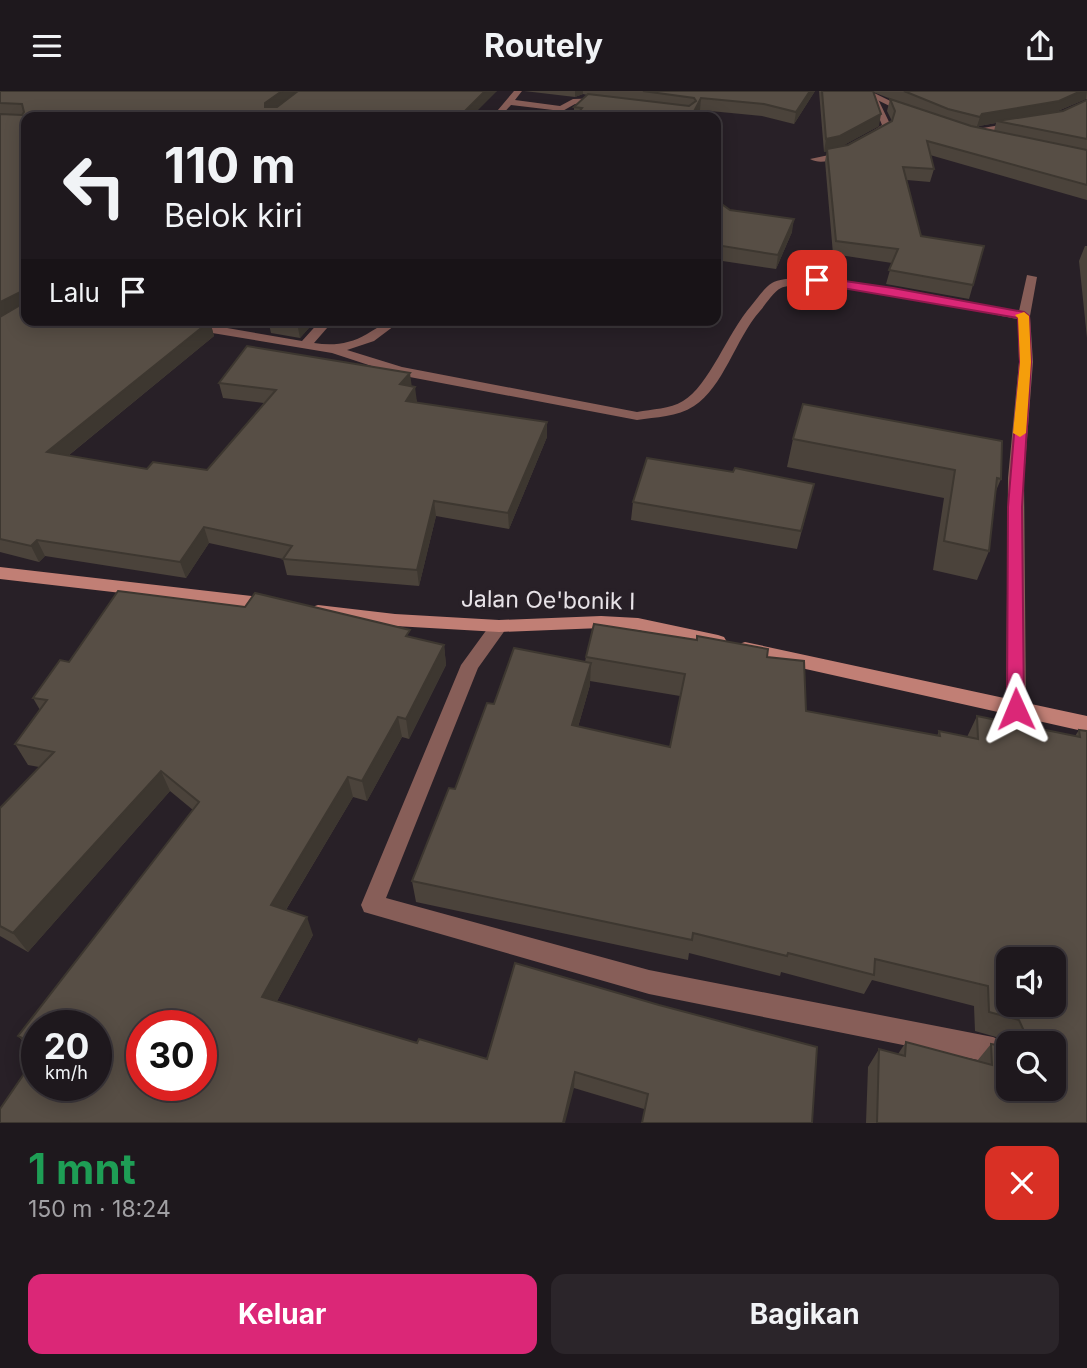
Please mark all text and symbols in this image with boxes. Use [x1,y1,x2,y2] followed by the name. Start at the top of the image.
[484,26,603,65] text: Routely
[28,27,66,65] icon: menu
[1021,27,1059,65] icon: share
[164,136,296,195] text: 110 m
[49,140,140,231] icon: left
[164,196,303,235] text: Belok kiri
[787,250,847,310] pin
[798,261,836,299] icon: arrive
[114,273,152,311] icon: arrive
[49,277,100,308] text: Lalu
[461,584,635,616] street label: Jalan Oe'bonik I
[979,672,1053,746] position arrow
[996,947,1066,1101] map controls
[996,947,1066,1017] button: sound
[126,1010,217,1101] speed limit sign: 30
[44,1025,89,1067] text: 20
[996,1031,1066,1101] button: search
[45,1062,88,1083] text: km/h
[28,1143,136,1194] text: 1 mnt
[985,1146,1059,1220] button: close
[28,1195,171,1223] text: 150 m · 18:24
[28,1274,537,1354] button: Keluar
[551,1274,1059,1354] button: Bagikan

